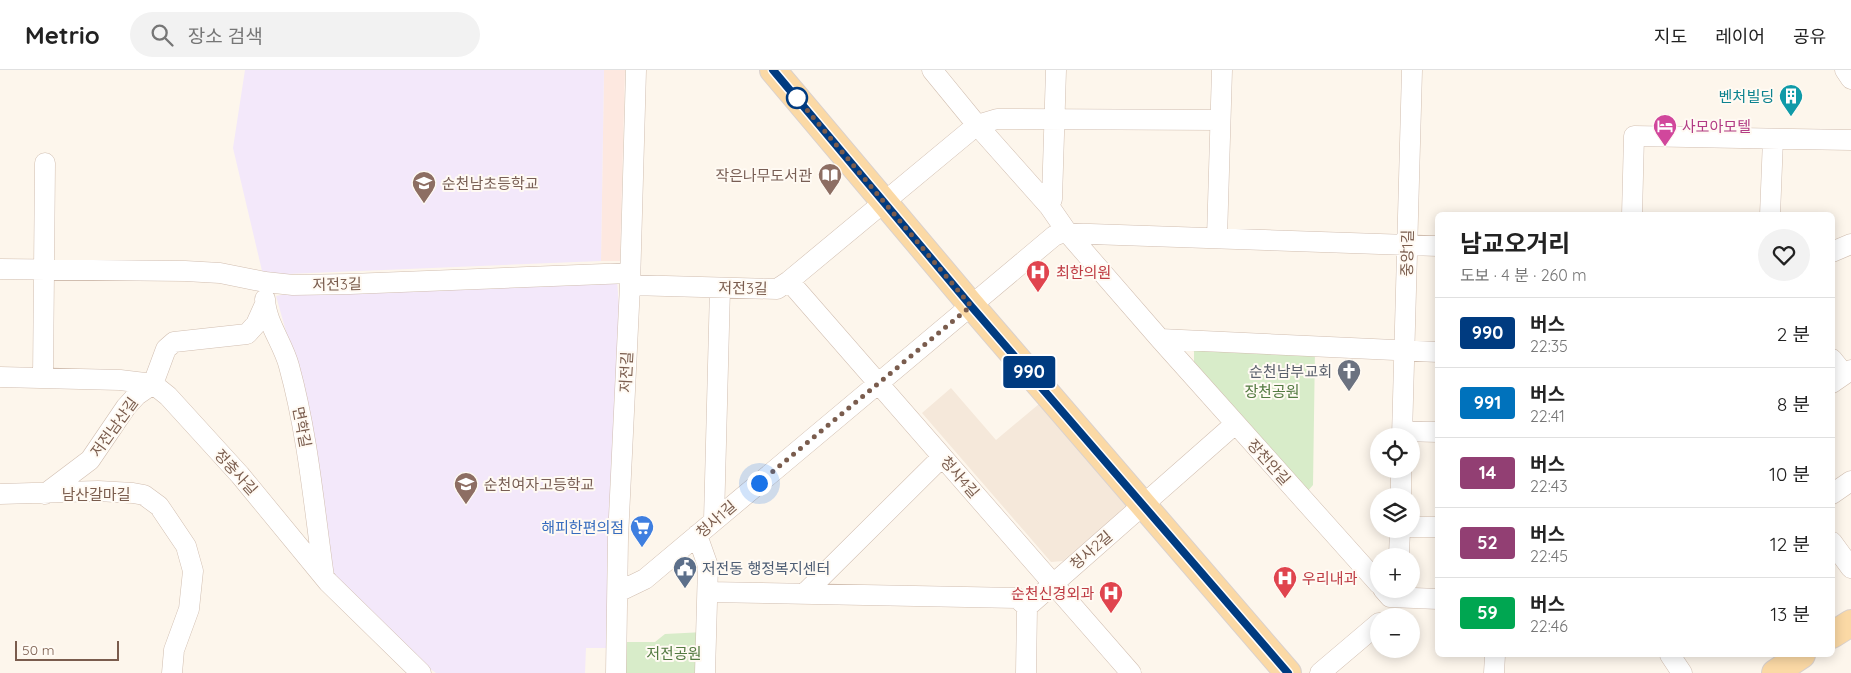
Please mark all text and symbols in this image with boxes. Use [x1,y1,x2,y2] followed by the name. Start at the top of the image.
[130,12,480,57] search box
[25,20,100,50] text: Metrio
[148,21,176,49] icon: search
[188,24,263,48] text: 장소 검색
[1654,25,1687,48] text: 지도
[1715,25,1765,48] text: 레이어
[1793,25,1826,48] text: 공유
[1778,83,1804,117] building icon: 벤처빌딩
[786,87,808,109] unlabelled marker
[1719,87,1774,106] place label: 벤처빌딩
[1652,113,1678,147] hotel icon: 사모아모텔
[1682,117,1751,136] place label: 사모아모텔
[817,162,843,196] library icon: 작은나무도서관
[715,166,812,185] place label: 작은나무도서관
[411,170,437,204] school or university icon: 순천남초등학교
[442,174,539,193] place label: 순천남초등학교
[1460,228,1570,258] text: 남교오거리
[1397,229,1417,277] street label: 중앙1길
[1758,229,1810,281] button: heart
[1025,259,1051,293] hospital icon: 최한의원
[1056,263,1111,282] place label: 최한의원
[1460,265,1587,285] text: 도보 · 4 분 · 260 m
[312,274,362,294] street label: 저전3길
[718,278,768,298] street label: 저전3길
[1530,312,1565,336] text: 버스
[1472,321,1503,344] text: 990
[1777,322,1810,346] text: 2 분
[1530,336,1568,356] text: 22:35
[615,351,637,393] street label: 저전길
[1000,356,1058,388] line badge: 990
[1336,358,1362,392] church icon: 순천남부교회
[1013,360,1045,383] text: 990
[1249,362,1332,381] place label: 순천남부교회
[1244,382,1300,401] park label: 장천공원
[1530,382,1565,406] text: 버스
[1474,391,1501,414] text: 991
[1777,392,1810,416] text: 8 분
[86,393,142,461] street label: 저전남산길
[289,405,315,449] street label: 면학길
[1530,406,1565,426] text: 22:41
[1370,428,1420,658] map controls
[1370,428,1420,478] button: locate
[1243,435,1295,489] street label: 장천안길
[210,445,262,499] street label: 정충사길
[937,452,983,502] street label: 청사4길
[1530,452,1565,476] text: 버스
[1479,461,1496,484] text: 14
[1769,462,1810,486] text: 10 분
[453,471,479,505] school or university icon: 순천여자고등학교
[747,471,772,496] your location
[484,475,594,494] place label: 순천여자고등학교
[1530,476,1568,496] text: 22:43
[61,485,131,504] street label: 남산갈마길
[1370,488,1420,538] button: layers
[692,496,740,542] street label: 청사1길
[629,514,655,548] supermarket icon: 해피한편의점
[541,518,624,537] place label: 해피한편의점
[1530,522,1565,546] text: 버스
[1066,527,1116,573] street label: 청사2길
[1477,531,1498,554] text: 52
[1770,532,1810,556] text: 12 분
[1530,546,1568,566] text: 22:45
[1370,548,1420,598] button: +
[672,555,698,589] public building icon: 저전동 행정복지센터
[702,559,830,578] place label: 저전동 행정복지센터
[1272,565,1298,599] hospital icon: 우리내과
[1302,569,1357,588] place label: 우리내과
[1098,580,1124,614] hospital icon: 순천신경외과
[1011,584,1094,603] place label: 순천신경외과
[1530,592,1565,616] text: 버스
[1477,601,1498,624] text: 59
[1770,602,1810,626] text: 13 분
[1370,608,1420,658] button: −
[1530,616,1568,636] text: 22:46
[15,638,119,661] scale bar
[22,641,55,659] text: 50 m
[646,644,702,663] park label: 저전공원

